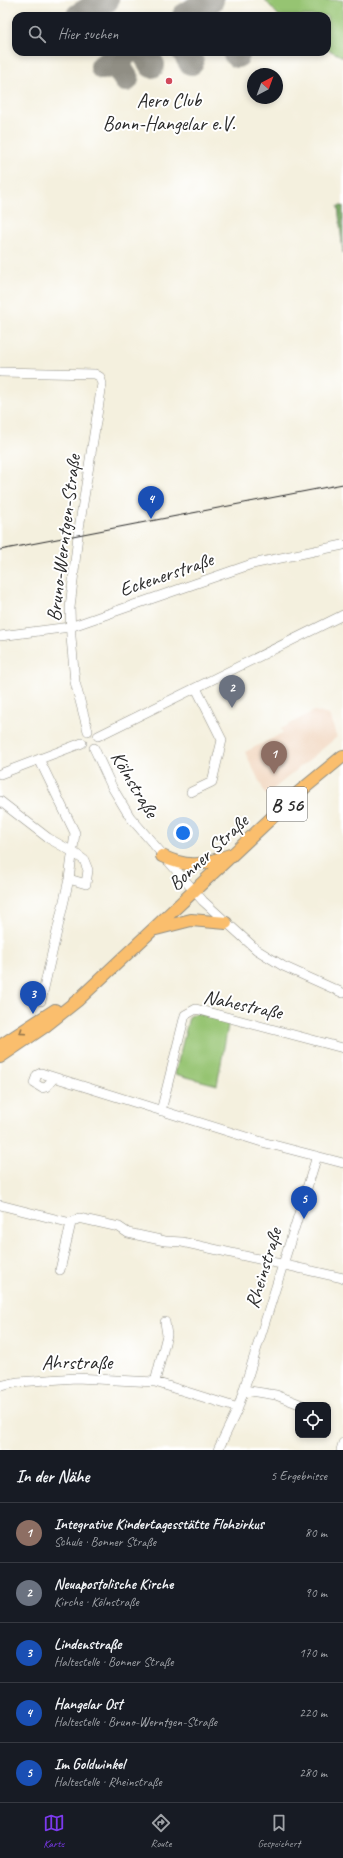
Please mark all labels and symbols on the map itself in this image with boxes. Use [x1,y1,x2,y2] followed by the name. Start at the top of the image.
[247,68,283,104] north arrow
[164,76,174,86] marker: Aero Club Bonn-Hangelar e.V.
[103,88,235,136] place label: Aero Club Bonn-Hangelar e.V.
[41,452,86,623] street label: Bruno-Werntgen-Straße
[138,486,164,519] pin: 4
[116,546,218,602] street label: Eckenerstraße
[219,675,245,708] pin: 2
[261,741,287,774] pin: 1
[105,746,165,823] street label: Kölnstraße
[267,787,307,821] road number: B 56
[163,808,255,896] street label: Bonner Straße
[173,823,193,843] your location
[20,981,46,1014] pin: 3
[201,984,286,1025] street label: Nahestraße
[19,1027,26,1035] one-way arrow
[291,1186,317,1219] pin: 5
[239,1224,288,1311] street label: Rheinstraße
[42,1350,114,1375] street label: Ahrstraße

